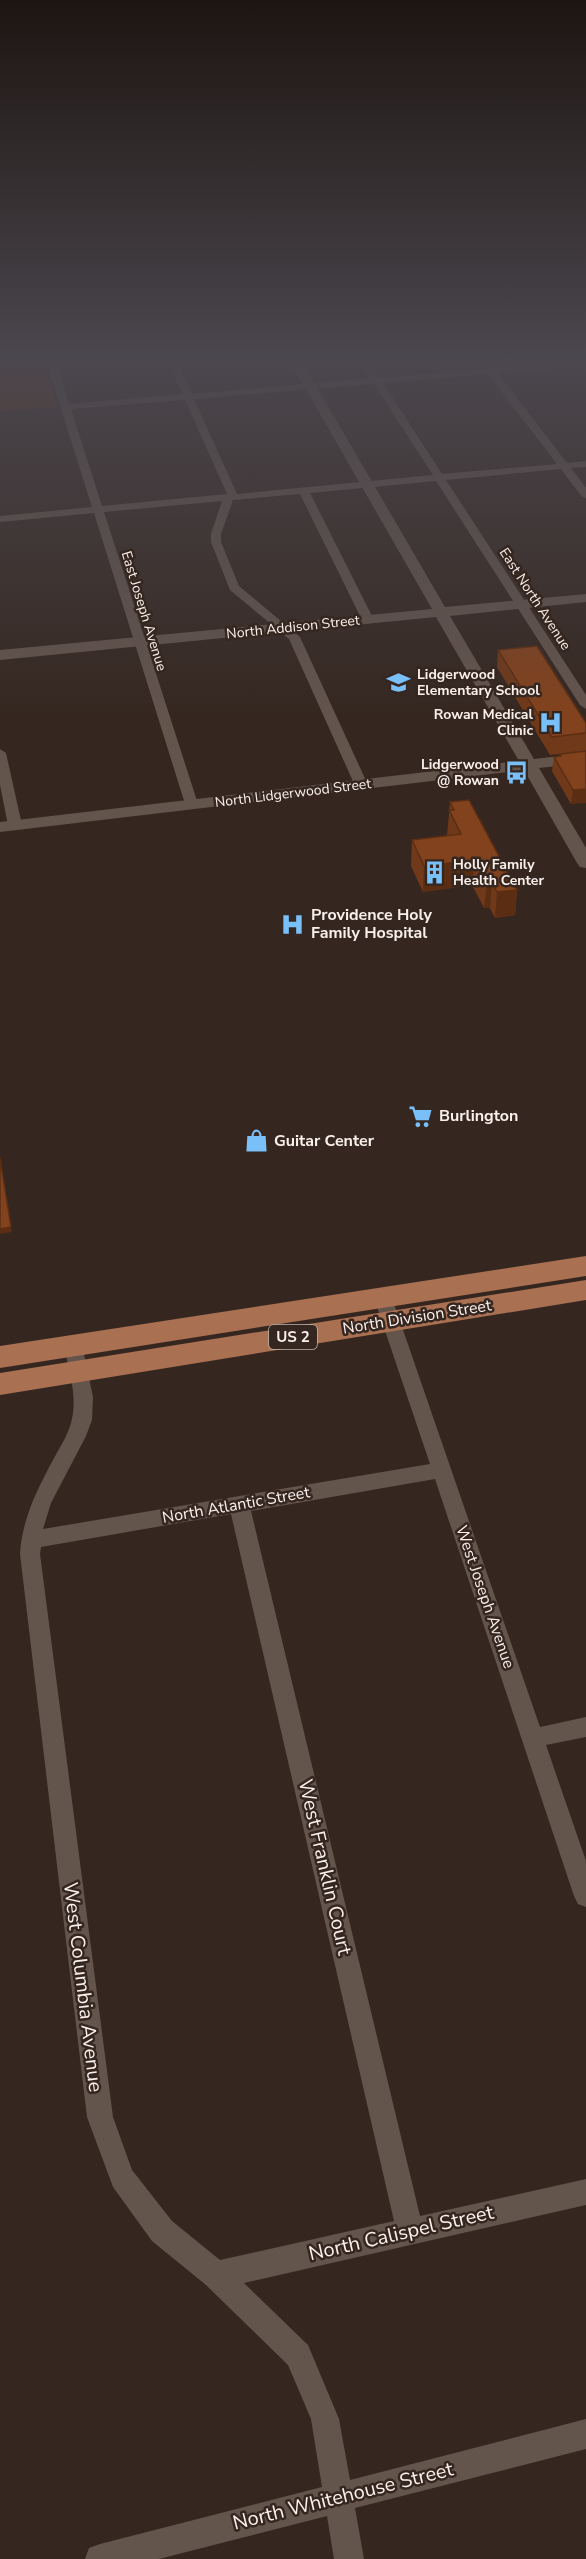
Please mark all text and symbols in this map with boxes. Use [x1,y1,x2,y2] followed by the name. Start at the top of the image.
[495,544,575,654] street label: East North Avenue
[117,549,171,673] street label: East Joseph Avenue
[225,611,361,643] street label: North Addison Street
[417,665,540,700] place label: Lidgerwood Elementary School
[386,669,412,695] school or university icon: Lidgerwood Elementary School
[434,705,534,740] place label: Rowan Medical Clinic
[538,709,564,735] hospital icon: Rowan Medical Clinic
[421,755,499,790] place label: Lidgerwood @ Rowan
[504,759,530,785] bus stop icon: Lidgerwood @ Rowan
[214,774,372,812] street label: North Lidgerwood Street
[453,855,544,890] place label: Holly Family Health Center
[422,859,448,885] building icon: Holly Family Health Center
[311,904,432,944] place label: Providence Holy Family Hospital
[280,911,306,937] hospital icon: Providence Holy Family Hospital
[408,1103,434,1129] supermarket icon: Burlington
[439,1105,518,1127] place label: Burlington
[243,1128,269,1154] shop icon: Guitar Center
[274,1130,375,1152] place label: Guitar Center
[341,1294,493,1340] street label: North Division Street
[269,1325,317,1349] road number: US 2
[160,1481,312,1529] street label: North Atlantic Street
[450,1523,520,1671] street label: West Joseph Avenue
[292,1776,359,1959] street label: West Franklin Court
[57,1880,109,2094] street label: West Columbia Avenue
[306,2198,497,2267] street label: North Calispel Street
[230,2455,457,2536] street label: North Whitehouse Street

